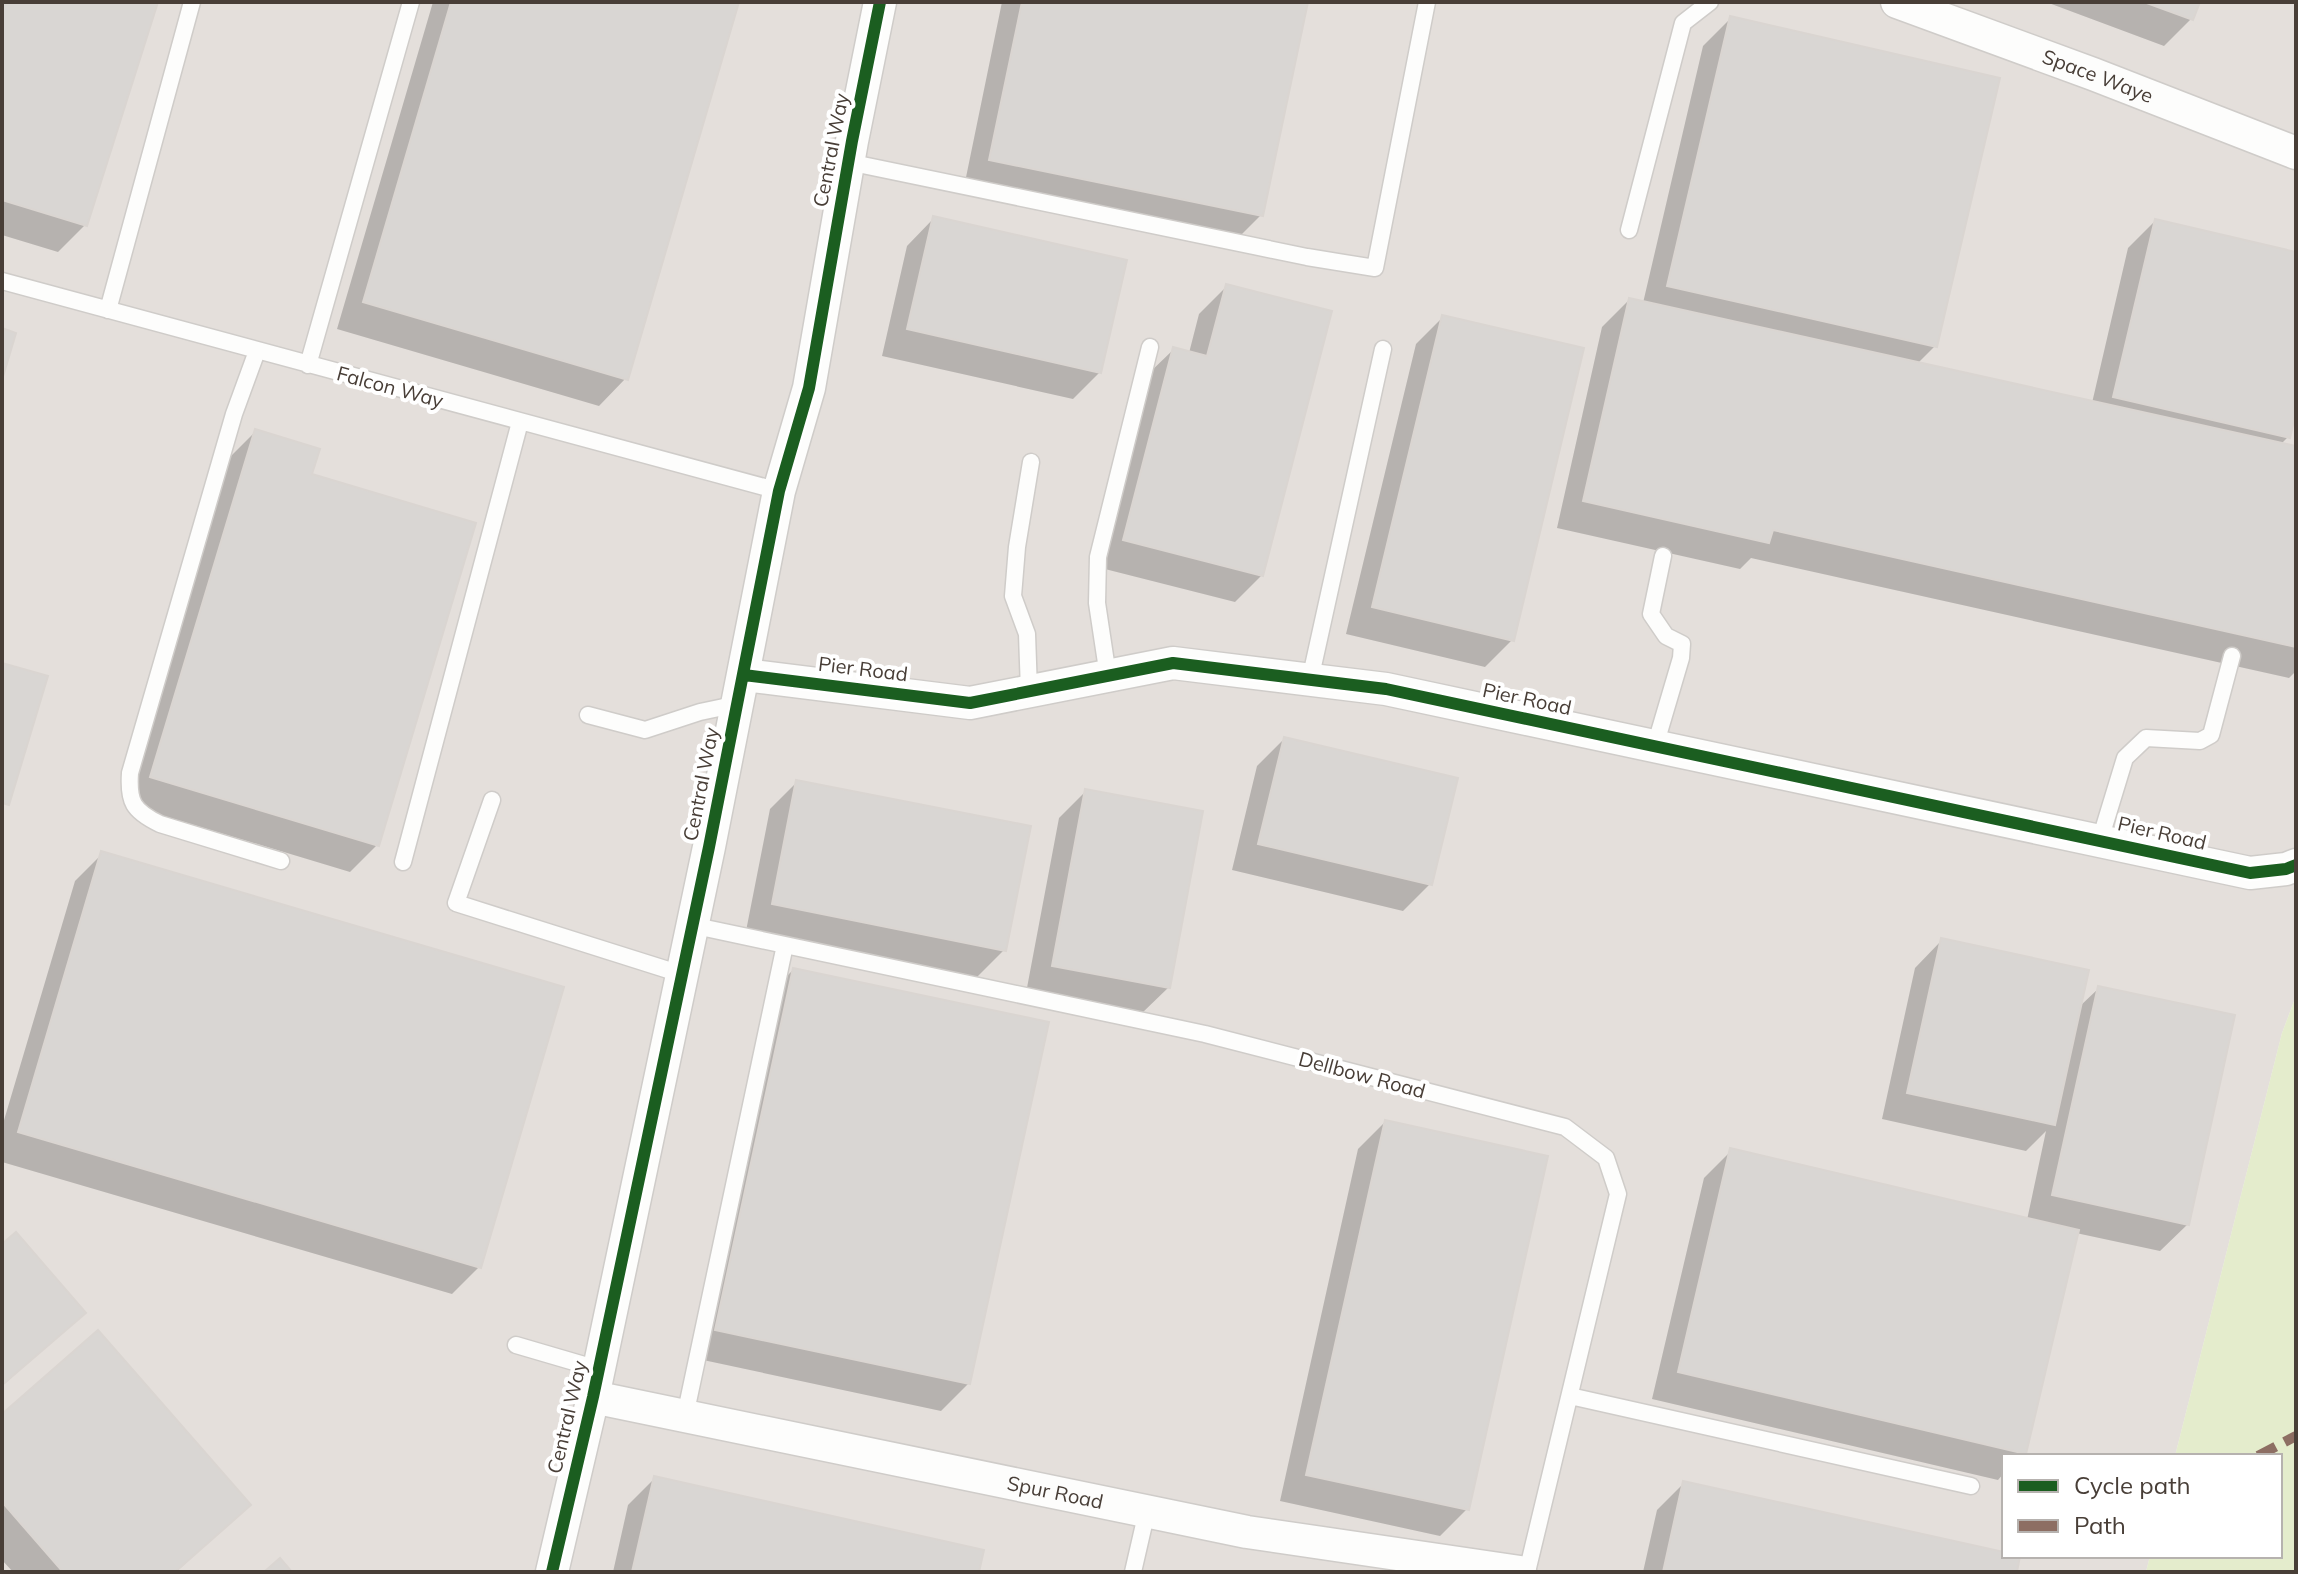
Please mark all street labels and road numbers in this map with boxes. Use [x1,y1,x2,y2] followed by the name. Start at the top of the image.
[2039,43,2157,108] street label: Space Waye
[807,91,854,209] street label: Central Way
[334,360,447,413] street label: Falcon Way
[817,651,909,686] street label: Pier Road
[1480,677,1574,720] street label: Pier Road
[677,725,724,843] street label: Central Way
[2115,810,2209,855] street label: Pier Road
[1296,1046,1428,1103] street label: Dellbow Road
[541,1358,592,1476] street label: Central Way
[1005,1470,1106,1514] street label: Spur Road

